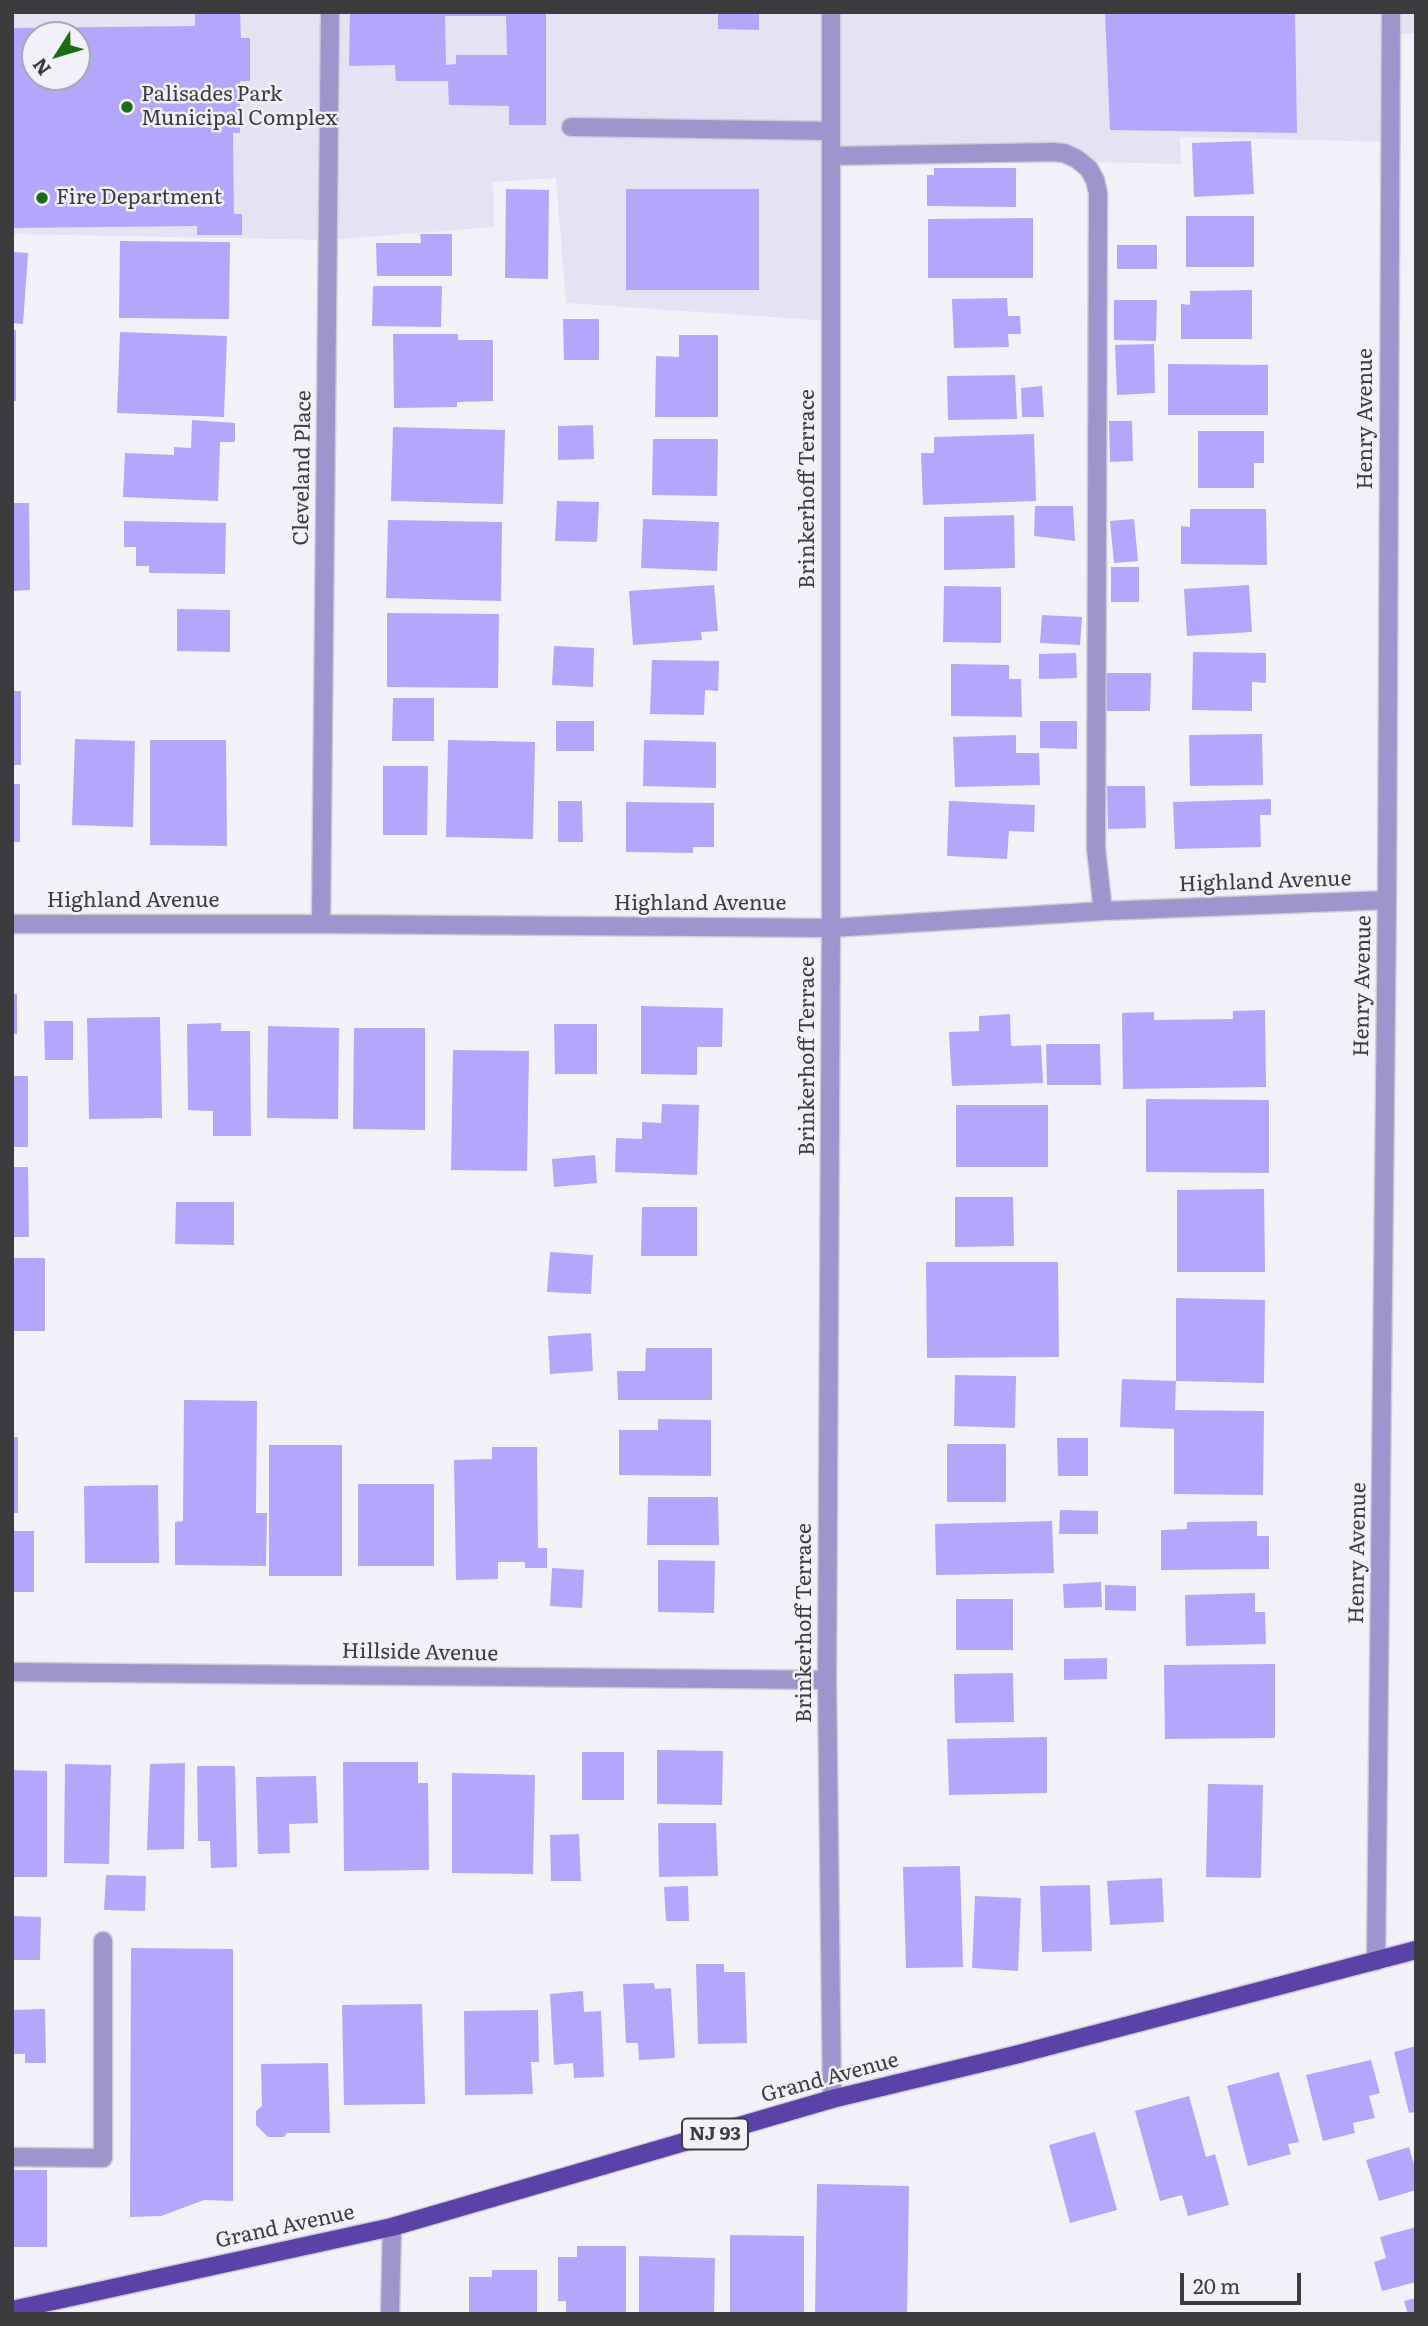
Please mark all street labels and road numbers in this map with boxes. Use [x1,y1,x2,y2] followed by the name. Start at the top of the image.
[1353,348,1379,490] street label: Henry Avenue
[795,389,821,589] street label: Brinkerhoff Terrace
[289,390,317,546] street label: Cleveland Place
[1178,866,1352,898] street label: Highland Avenue
[47,888,219,914] street label: Highland Avenue
[614,891,786,917] street label: Highland Avenue
[1349,915,1377,1057] street label: Henry Avenue
[795,956,821,1156] street label: Brinkerhoff Terrace
[1344,1482,1372,1624] street label: Henry Avenue
[792,1523,818,1723] street label: Brinkerhoff Terrace
[341,1639,499,1667] street label: Hillside Avenue
[758,2048,902,2108] street label: Grand Avenue
[682,2118,748,2150] road number: NJ 93
[213,2200,357,2254] street label: Grand Avenue

